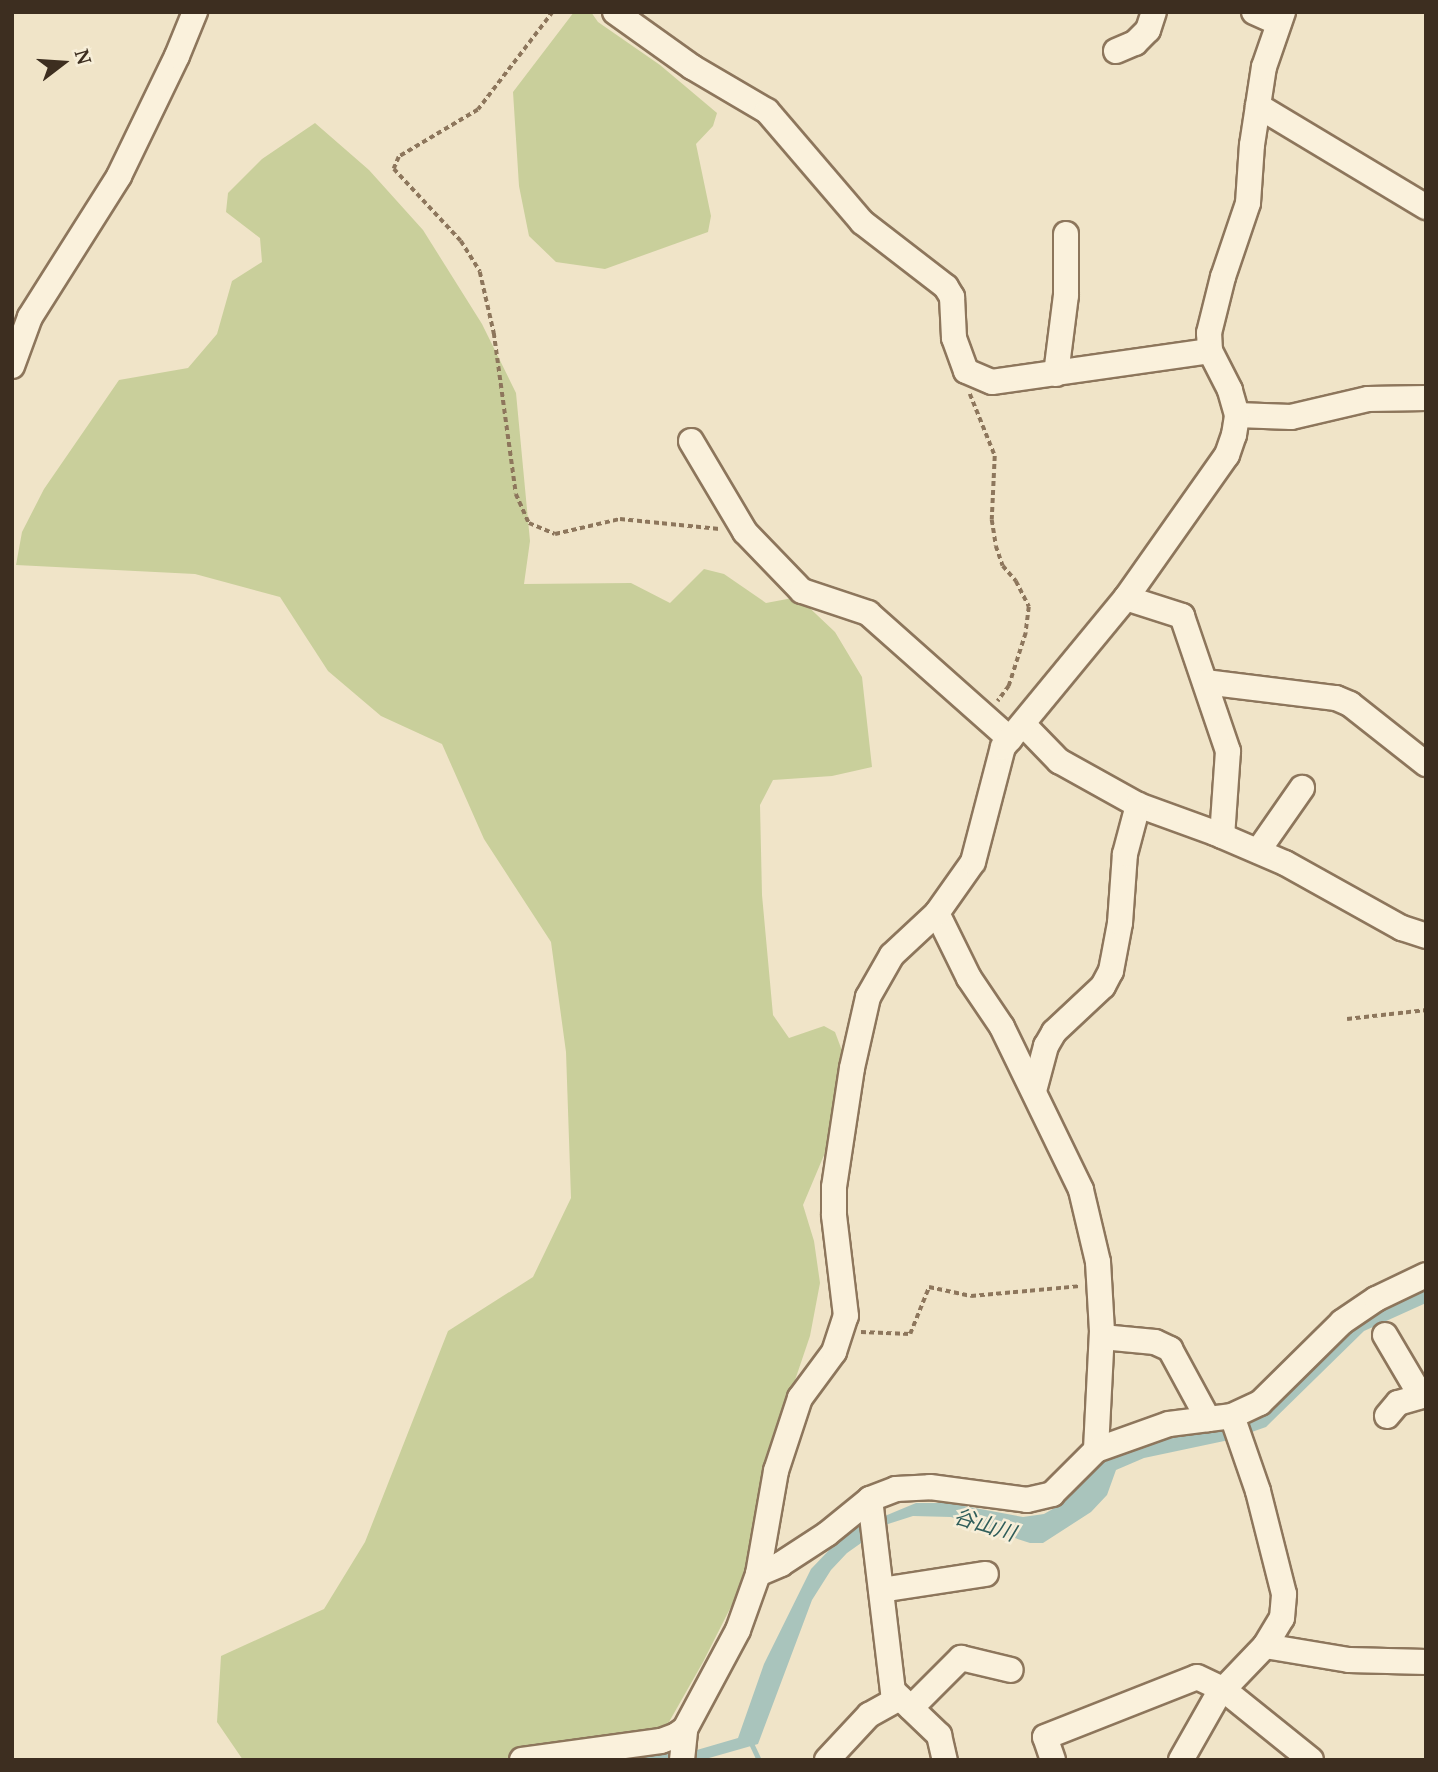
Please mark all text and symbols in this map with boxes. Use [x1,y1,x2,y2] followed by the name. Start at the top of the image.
[28,28,98,98] north arrow
[68,46,98,68] text: N
[951,1503,1019,1545] water label: 谷山川

